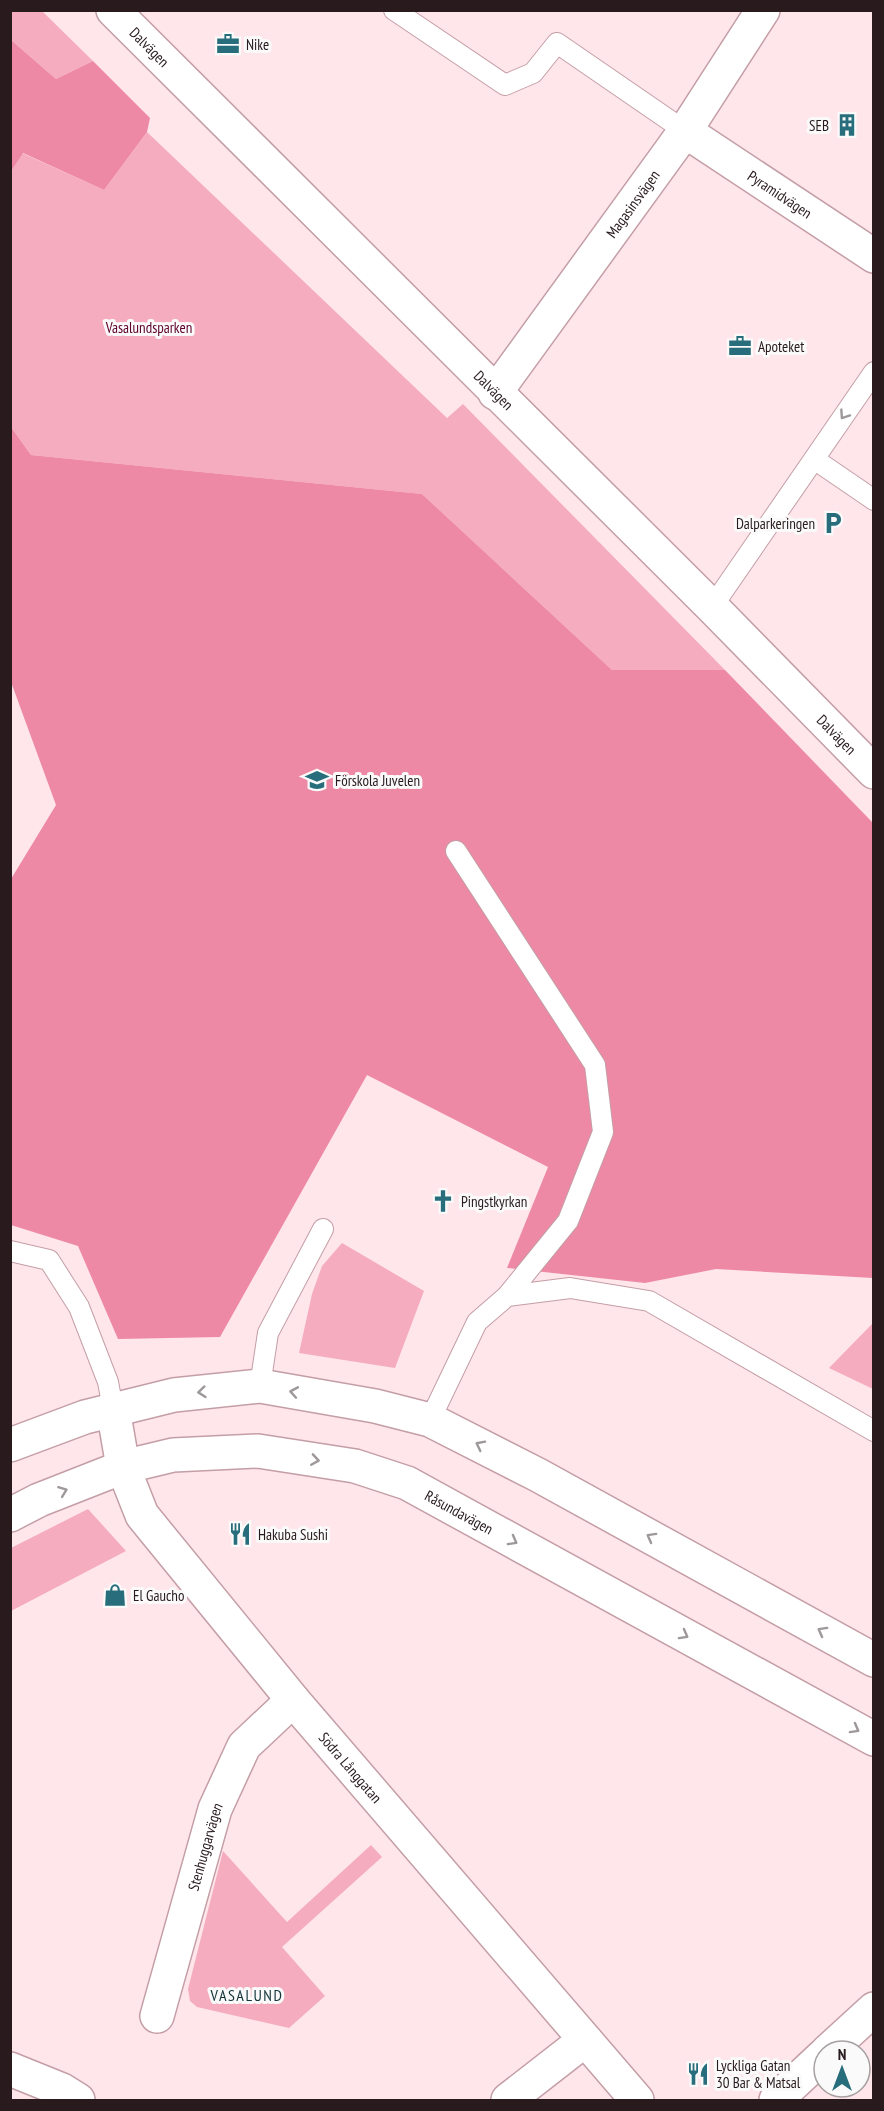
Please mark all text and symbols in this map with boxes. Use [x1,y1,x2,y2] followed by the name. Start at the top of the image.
[126,23,174,71] street label: Dalvägen
[215,31,241,57] office icon: Nike
[246,35,269,54] place label: Nike
[834,112,860,138] building icon: SEB
[809,116,829,135] place label: SEB
[601,166,663,241] street label: Magasinsvägen
[744,166,816,222] street label: Pyramidvägen
[105,318,192,337] park label: Vasalundsparken
[727,333,753,359] office icon: Apoteket
[758,337,804,356] place label: Apoteket
[470,366,518,414] street label: Dalvägen
[840,409,851,420] one-way arrow
[820,510,846,536] parking icon: Dalparkeringen
[736,514,815,533] place label: Dalparkeringen
[813,710,861,758] street label: Dalvägen
[304,767,330,793] school or university icon: Förskola Juvelen
[335,771,420,790] place label: Förskola Juvelen
[430,1188,456,1214] church icon: Pingstkyrkan
[461,1192,527,1211] place label: Pingstkyrkan
[197,1385,207,1398] one-way arrow
[289,1386,299,1399] one-way arrow
[475,1441,486,1452] one-way arrow
[311,1454,320,1466] one-way arrow
[58,1485,68,1498] one-way arrow
[422,1485,497,1538] street label: Råsundavägen
[227,1521,253,1547] restaurant icon: Hakuba Sushi
[258,1525,328,1544] place label: Hakuba Sushi
[647,1533,658,1544] one-way arrow
[507,1534,518,1545] one-way arrow
[102,1582,128,1608] shop icon: El Gaucho
[133,1586,184,1605] place label: El Gaucho
[818,1627,828,1638] one-way arrow
[678,1628,689,1639] one-way arrow
[849,1722,860,1733] one-way arrow
[315,1728,387,1807] street label: Södra Långgatan
[183,1799,226,1893] street label: Stenhuggarvägen
[210,1985,283,2005] district label: VASALUND
[812,2039,872,2099] north arrow
[838,2044,846,2064] text: N
[716,2056,801,2092] place label: Lyckliga Gatan 30 Bar & Matsal
[685,2061,711,2087] restaurant icon: Lyckliga Gatan 30 Bar & Matsal

